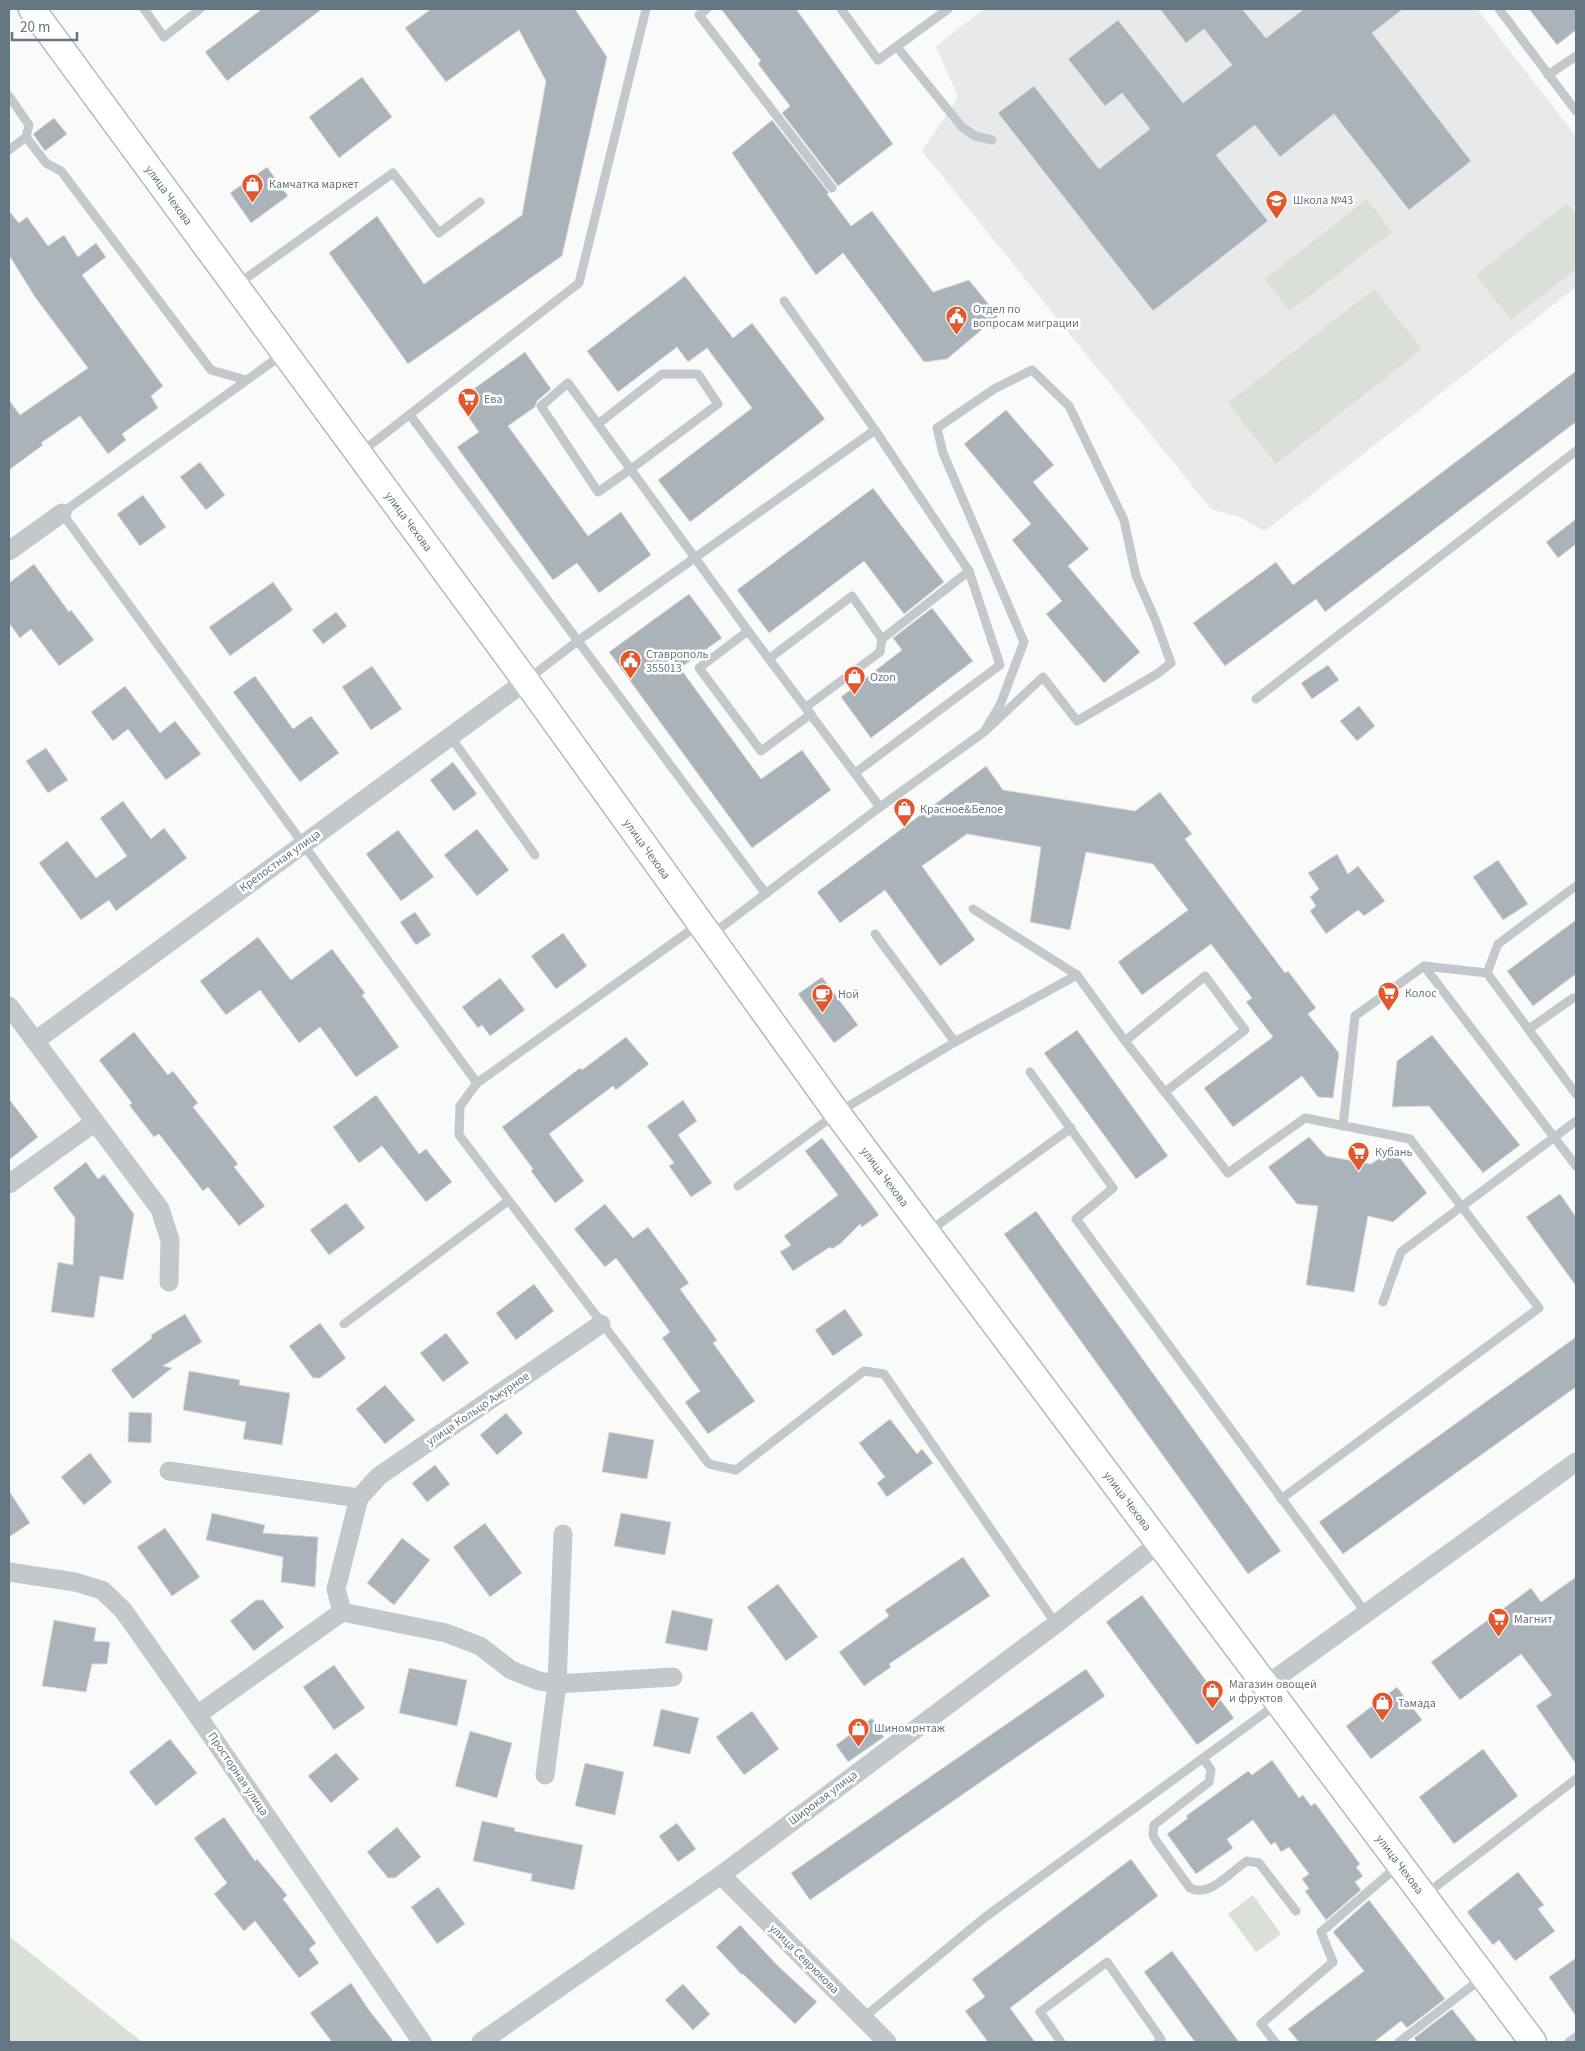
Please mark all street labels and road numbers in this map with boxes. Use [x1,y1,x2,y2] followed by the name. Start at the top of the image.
[141,162,197,229] street label: улица Чехова
[381,488,437,555] street label: улица Чехова
[619,815,675,883] street label: улица Чехова
[236,826,324,896] street label: Крепостная улица
[857,1143,913,1210] street label: улица Чехова
[423,1368,533,1450] street label: улица Кольцо Ажурное
[1100,1467,1156,1534] street label: улица Чехова
[204,1729,272,1819] street label: Просторная улица
[785,1766,861,1830] street label: Широкая улица
[1372,1831,1428,1898] street label: улица Чехова
[765,1920,843,1998] street label: улица Севрюкова

